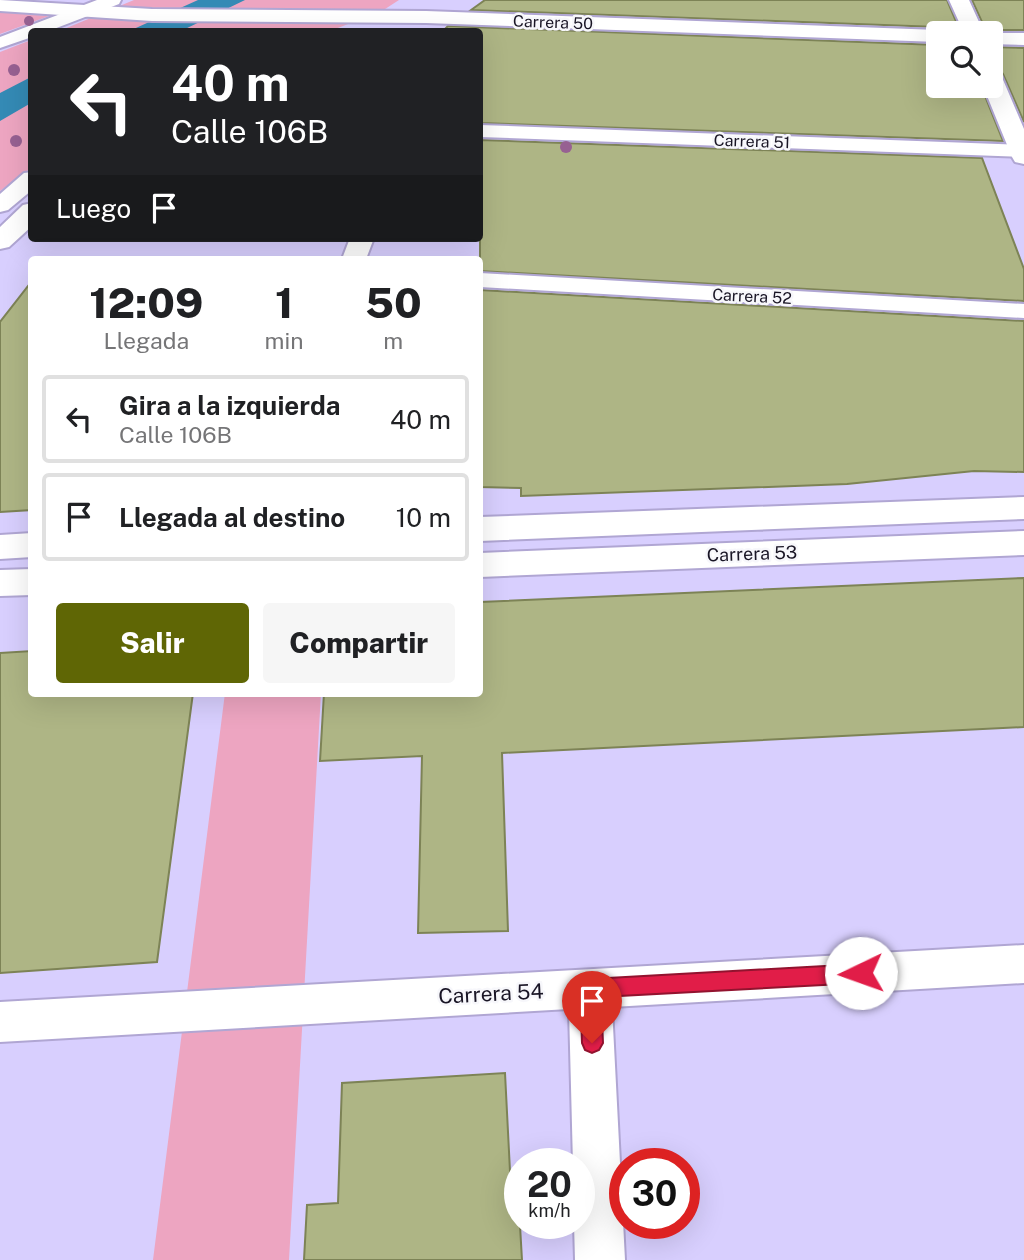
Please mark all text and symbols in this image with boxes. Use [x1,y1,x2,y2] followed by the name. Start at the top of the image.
[513,12,593,33] street label: Carrera 50
[926,21,1003,98] map controls
[926,21,1003,98] button: search
[171,54,290,112] text: 40 m
[56,56,147,147] icon: left
[171,113,328,150] text: Calle 106B
[713,131,791,152] street label: Carrera 51
[145,189,183,227] icon: arrive
[56,193,131,224] text: Luego
[89,278,203,327] text: 12:09
[275,278,293,327] text: 1
[365,278,422,327] text: 50
[712,285,792,308] street label: Carrera 52
[103,327,189,354] text: Llegada
[265,327,304,354] text: min
[383,327,403,354] text: m
[119,390,341,421] text: Gira a la izquierda
[60,400,98,438] icon: left
[390,404,451,435] text: 40 m
[119,421,232,448] text: Calle 106B
[60,498,98,536] icon: arrive
[119,502,345,533] text: Llegada al destino
[396,502,451,533] text: 10 m
[707,541,797,566] street label: Carrera 53
[56,603,249,683] button: Salir
[263,603,455,683] button: Compartir
[824,936,898,1010] position arrow
[562,971,622,1043] pin
[438,978,544,1009] street label: Carrera 54
[573,982,611,1020] icon: arrive
[609,1148,700,1239] speed limit sign: 30
[527,1164,572,1205] text: 20
[528,1200,571,1221] text: km/h

